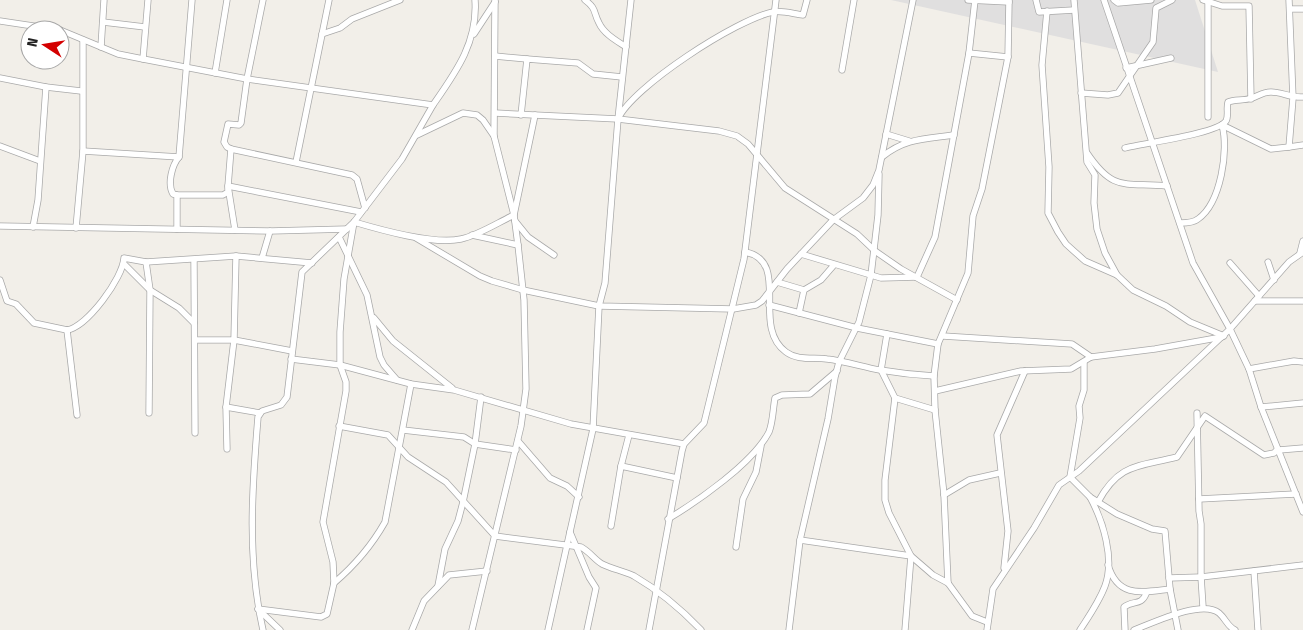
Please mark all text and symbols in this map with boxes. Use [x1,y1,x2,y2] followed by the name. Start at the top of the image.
[20,20,70,70] north arrow
[24,37,42,48] text: N

